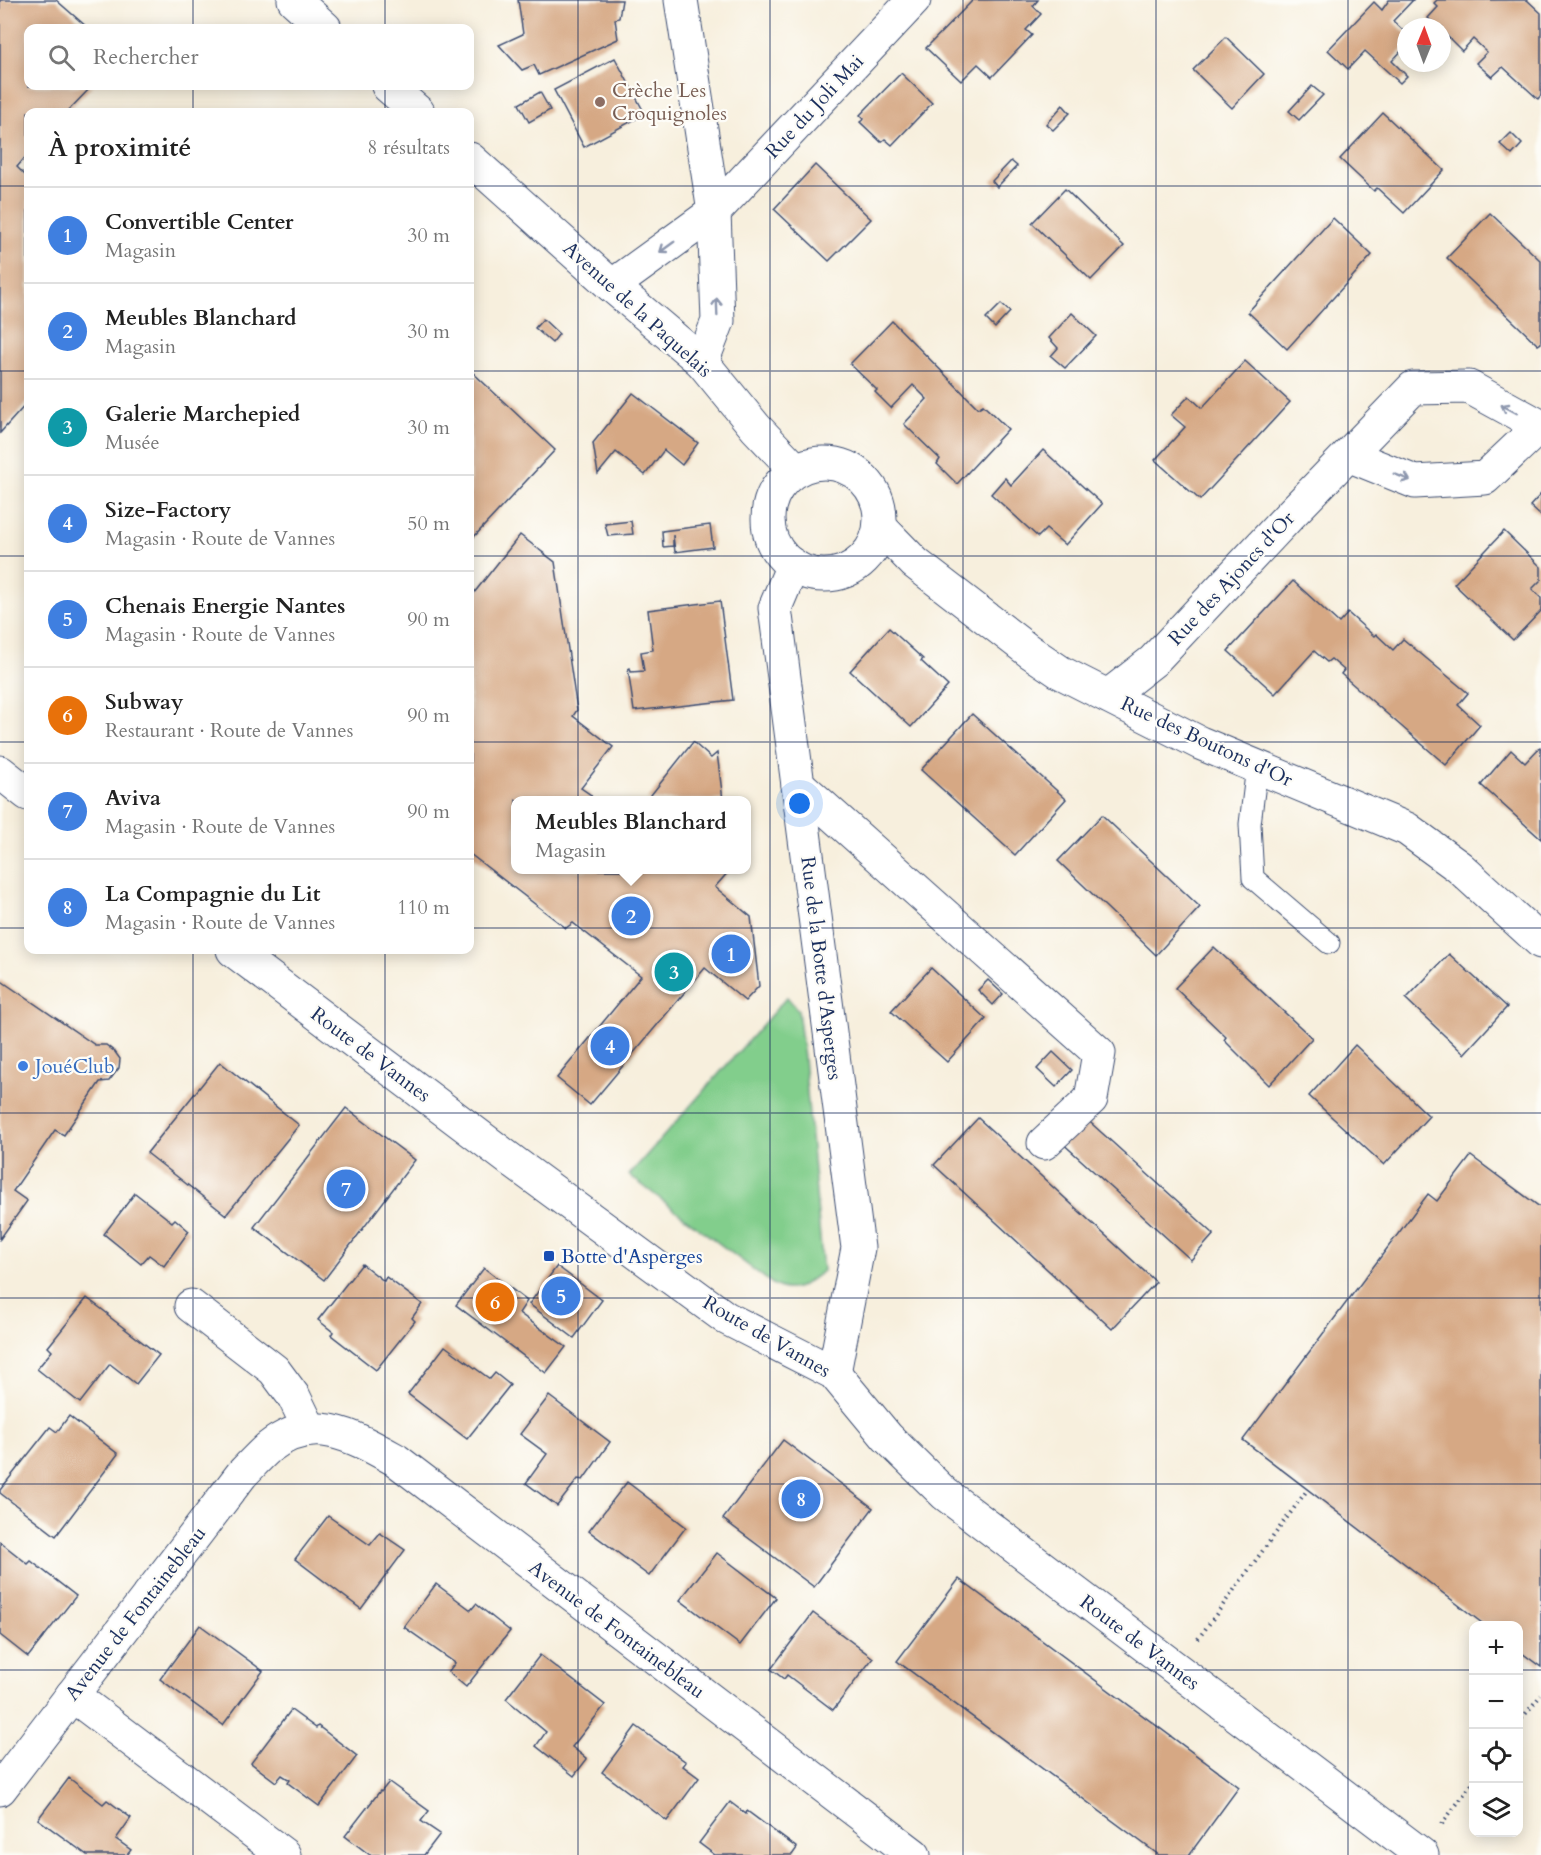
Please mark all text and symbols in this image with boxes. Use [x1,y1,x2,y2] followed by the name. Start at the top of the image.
[1397,18,1451,72] north arrow
[24,24,474,90] search box
[45,41,78,74] icon: search
[93,42,198,72] text: Rechercher
[759,48,870,164] street label: Rue du Joli Mai
[612,77,727,127] place label: Crèche Les Croquignoles
[593,95,607,109] marker: Crèche Les Croquignoles
[48,130,191,165] text: À proximité
[367,134,450,161] text: 8 résultats
[105,207,294,237] text: Convertible Center
[62,222,73,249] text: 1
[407,222,450,249] text: 30 m
[557,235,718,384] street label: Avenue de la Paquelais
[105,237,176,264] text: Magasin
[659,241,675,253] one-way arrow
[711,297,723,317] one-way arrow
[105,303,297,333] text: Meubles Blanchard
[62,318,73,345] text: 2
[407,318,450,345] text: 30 m
[105,333,176,360] text: Magasin
[105,399,300,429] text: Galerie Marchepied
[1501,403,1518,415] one-way arrow
[62,414,73,441] text: 3
[407,414,450,441] text: 30 m
[105,429,160,456] text: Musée
[1393,472,1411,483] one-way arrow
[105,495,231,525] text: Size-Factory
[1162,505,1301,651] street label: Rue des Ajoncs d'Or
[62,510,73,537] text: 4
[407,510,450,537] text: 50 m
[105,525,335,552] text: Magasin · Route de Vannes
[105,591,345,621] text: Chenais Energie Nantes
[62,606,73,633] text: 5
[407,606,450,633] text: 90 m
[105,621,335,648] text: Magasin · Route de Vannes
[105,687,183,717] text: Subway
[1116,690,1298,793] street label: Rue des Boutons d'Or
[62,702,73,729] text: 6
[407,702,450,729] text: 90 m
[105,717,353,744] text: Restaurant · Route de Vannes
[105,783,161,813] text: Aviva
[785,789,814,818] your location
[511,796,751,874] popup
[62,798,73,825] text: 7
[407,798,450,825] text: 90 m
[535,807,727,837] text: Meubles Blanchard
[105,813,335,840] text: Magasin · Route de Vannes
[535,837,606,864] text: Magasin
[794,855,849,1081] street label: Rue de la Botte d'Asperges
[105,879,321,909] text: La Compagnie du Lit
[62,894,73,921] text: 8
[397,894,450,921] text: 110 m
[612,894,650,938] pin: 2
[105,909,335,936] text: Magasin · Route de Vannes
[712,932,750,976] pin: 1
[654,950,694,994] pin: 3
[305,1000,436,1108] street label: Route de Vannes
[590,1024,630,1068] pin: 4
[32,1053,115,1080] place label: JouéClub
[16,1059,30,1073] marker: JouéClub
[326,1166,366,1212] pin: 7
[561,1243,703,1270] place label: Botte d'Asperges
[542,1249,556,1263] marker: Botte d'Asperges
[542,1274,580,1318] pin: 5
[476,1280,514,1324] pin: 6
[698,1289,836,1384] street label: Route de Vannes
[782,1476,820,1522] pin: 8
[59,1520,212,1706] street label: Avenue de Fontainebleau
[523,1554,710,1705] street label: Avenue de Fontainebleau
[1074,1588,1205,1696] street label: Route de Vannes
[1469,1621,1523,1837] map controls
[1469,1621,1523,1675] button: +
[1469,1675,1523,1729] button: −
[1469,1729,1523,1783] button: locate
[1469,1783,1523,1837] button: layers

